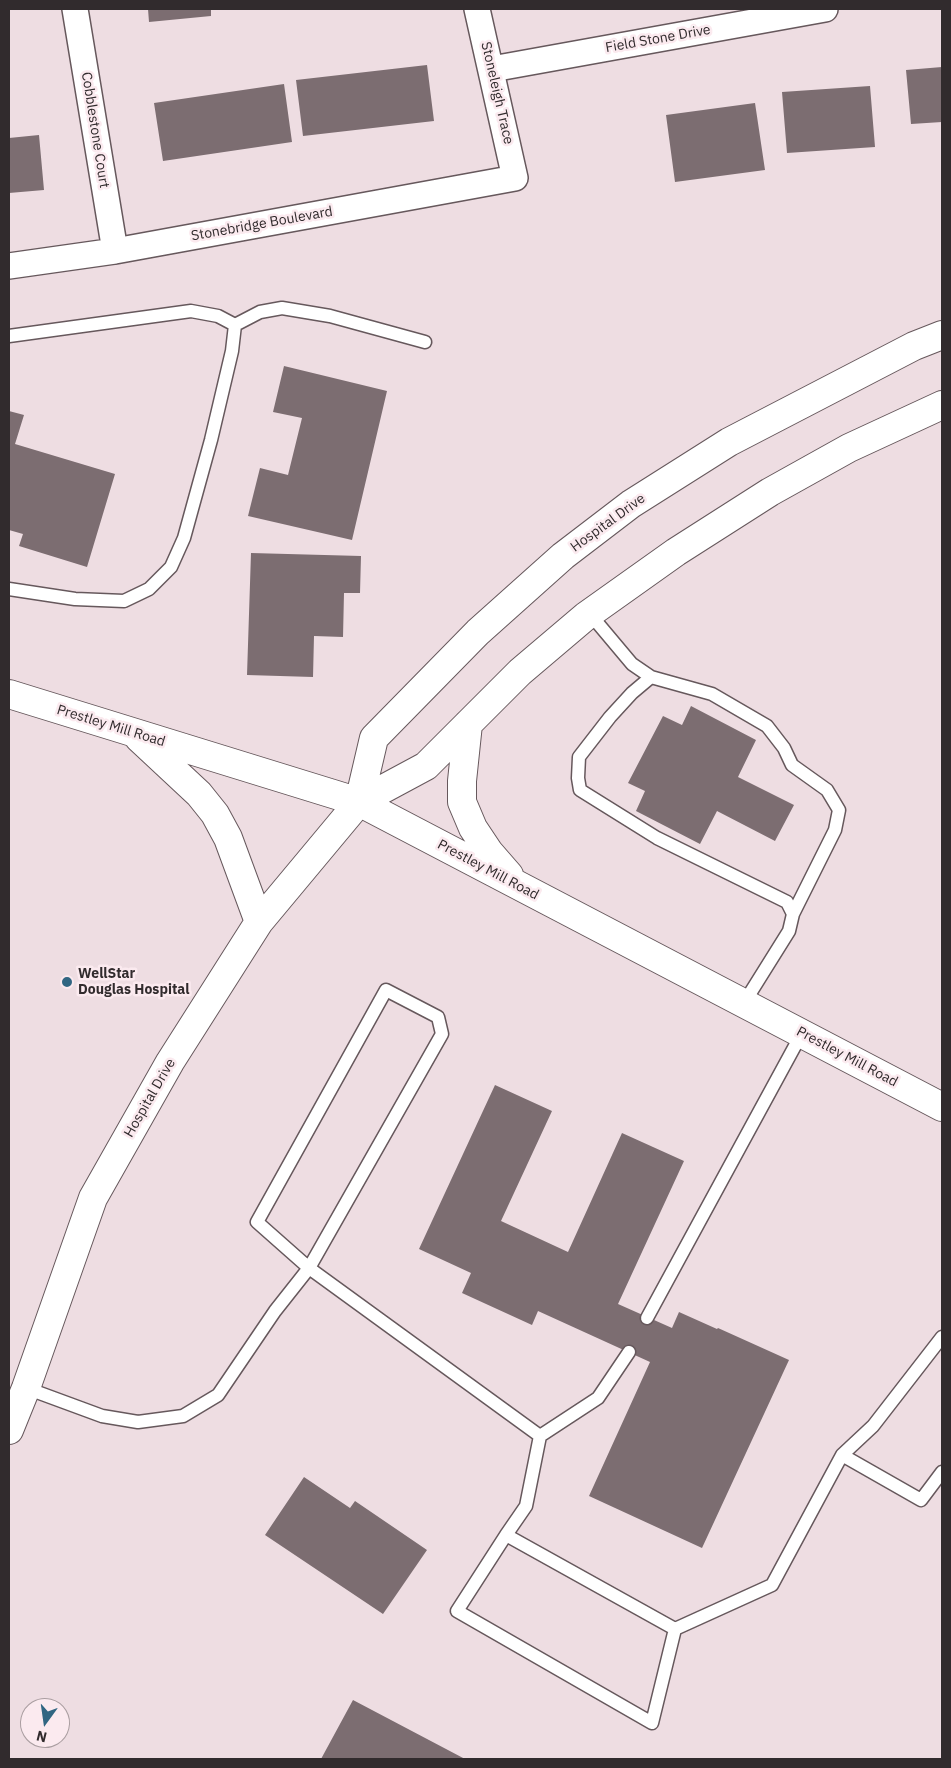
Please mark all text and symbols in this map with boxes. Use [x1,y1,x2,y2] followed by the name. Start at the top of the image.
[604,21,712,57] street label: Field Stone Drive
[477,40,517,146] street label: Stoneleigh Trace
[78,71,112,189] street label: Cobblestone Court
[190,203,334,245] street label: Stonebridge Boulevard
[567,490,649,556] street label: Hospital Drive
[55,702,167,750] street label: Prestley Mill Road
[434,836,542,904] street label: Prestley Mill Road
[78,966,189,999] place label: WellStar Douglas Hospital
[60,975,74,989] marker: WellStar Douglas Hospital
[793,1023,901,1091] street label: Prestley Mill Road
[121,1056,179,1140] street label: Hospital Drive
[20,1698,70,1748] north arrow
[35,1727,49,1747] text: N

